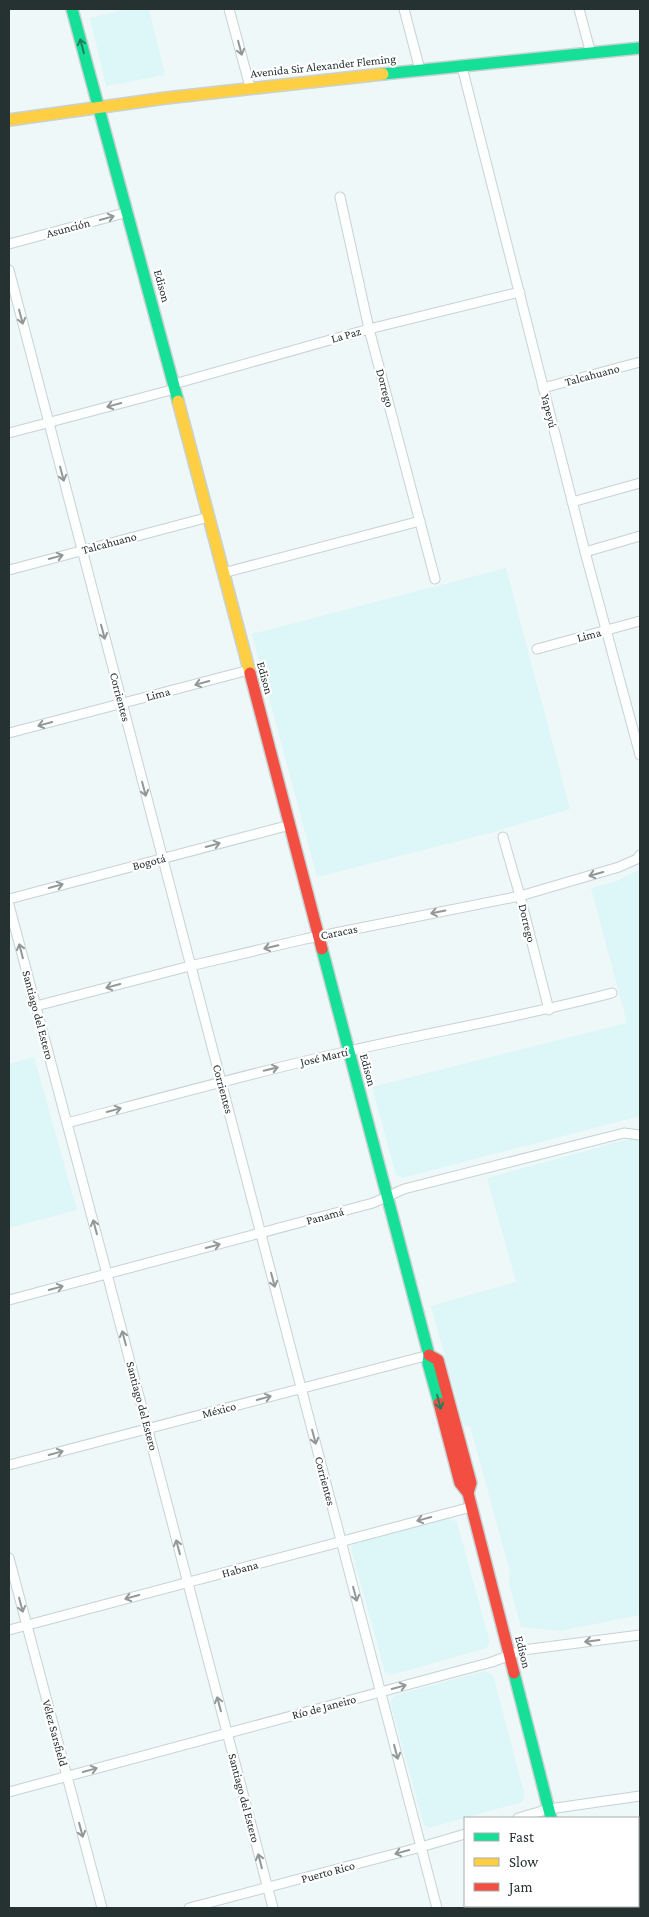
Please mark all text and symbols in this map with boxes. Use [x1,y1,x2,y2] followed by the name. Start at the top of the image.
[76,39,86,55] one-way arrow
[236,40,245,56] one-way arrow
[249,51,397,81] street label: Avenida Sir Alexander Fleming
[98,213,114,222] one-way arrow
[45,215,92,241] street label: Asunción
[151,268,173,304] street label: Edison
[17,309,26,325] one-way arrow
[330,324,362,346] street label: La Paz
[563,361,621,389] street label: Talcahuano
[373,367,397,409] street label: Dorrego
[538,393,560,430] street label: Yapeyú
[107,401,123,410] one-way arrow
[58,466,67,482] one-way arrow
[80,529,138,557] street label: Talcahuano
[47,552,63,562] one-way arrow
[99,623,108,639] one-way arrow
[575,625,603,645] street label: Lima
[254,660,276,696] street label: Edison
[107,671,133,723] street label: Corrientes
[194,678,210,688] one-way arrow
[144,684,172,704] street label: Lima
[37,719,53,729] one-way arrow
[140,780,149,796] one-way arrow
[205,840,221,849] one-way arrow
[131,851,168,873] street label: Bogotá
[588,870,604,879] one-way arrow
[47,881,63,891] one-way arrow
[515,902,539,944] street label: Dorrego
[431,908,447,918] one-way arrow
[319,922,359,942] street label: Caracas
[263,943,279,952] one-way arrow
[16,944,26,960] one-way arrow
[19,969,57,1061] street label: Santiago del Estero
[106,982,122,991] one-way arrow
[298,1045,350,1070] street label: José Martí
[357,1052,379,1088] street label: Edison
[210,1063,236,1115] street label: Corrientes
[263,1064,279,1073] one-way arrow
[106,1105,122,1115] one-way arrow
[305,1204,346,1228] street label: Panamá
[90,1219,99,1235] one-way arrow
[204,1240,220,1250] one-way arrow
[268,1271,278,1287] one-way arrow
[47,1282,63,1292] one-way arrow
[119,1331,129,1347] one-way arrow
[123,1360,161,1452] street label: Santiago del Estero
[255,1393,271,1402] one-way arrow
[434,1394,444,1410] one-way arrow
[200,1399,238,1421] street label: México
[309,1429,319,1445] one-way arrow
[47,1448,63,1457] one-way arrow
[312,1455,338,1507] street label: Corrientes
[417,1515,433,1525] one-way arrow
[173,1539,183,1555] one-way arrow
[220,1557,260,1581] street label: Habana
[351,1586,360,1602] one-way arrow
[124,1593,140,1602] one-way arrow
[17,1597,27,1613] one-way arrow
[512,1634,534,1670] street label: Edison
[584,1636,600,1646] one-way arrow
[390,1682,406,1692] one-way arrow
[290,1692,358,1722] street label: Río de Janeiro
[214,1696,224,1712] one-way arrow
[39,1698,71,1769] street label: Vélez Sarsfield
[392,1743,401,1759] one-way arrow
[225,1752,263,1844] street label: Santiago del Estero
[81,1765,97,1774] one-way arrow
[464,1817,639,1907] legend
[76,1822,86,1838] one-way arrow
[509,1829,535,1845] text: Fast
[394,1848,410,1858] one-way arrow
[255,1854,265,1870] one-way arrow
[509,1854,539,1870] text: Slow
[300,1858,356,1886] street label: Puerto Rico
[507,1879,532,1896] text: Jam

